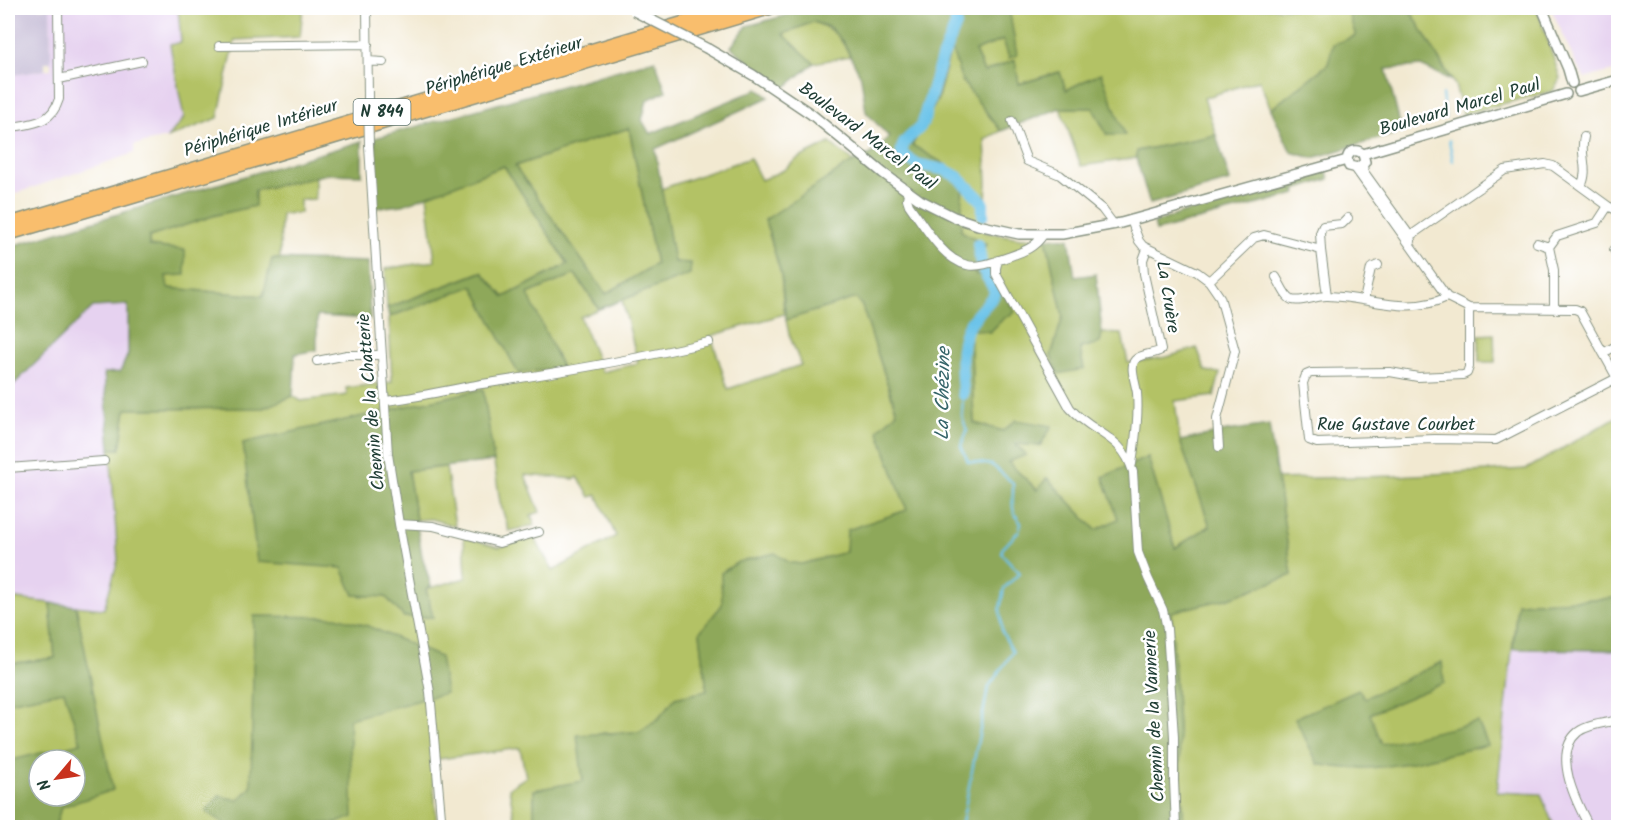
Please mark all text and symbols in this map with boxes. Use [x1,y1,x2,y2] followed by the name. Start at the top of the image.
[422,29,587,105] street label: Périphérique Extérieur
[1376,71,1545,145] street label: Boulevard Marcel Paul
[792,75,943,199] street label: Boulevard Marcel Paul
[180,91,343,166] street label: Périphérique Intérieur
[354,99,410,125] road number: N 844
[1147,259,1187,335] street label: La Cruère
[350,312,394,492] street label: Chemin de la Chatterie
[927,345,961,441] water label: La Chézine
[1317,411,1476,440] street label: Rue Gustave Courbet
[1136,629,1174,803] street label: Chemin de la Vannerie
[27,748,87,808] north arrow
[32,774,59,795] text: N

